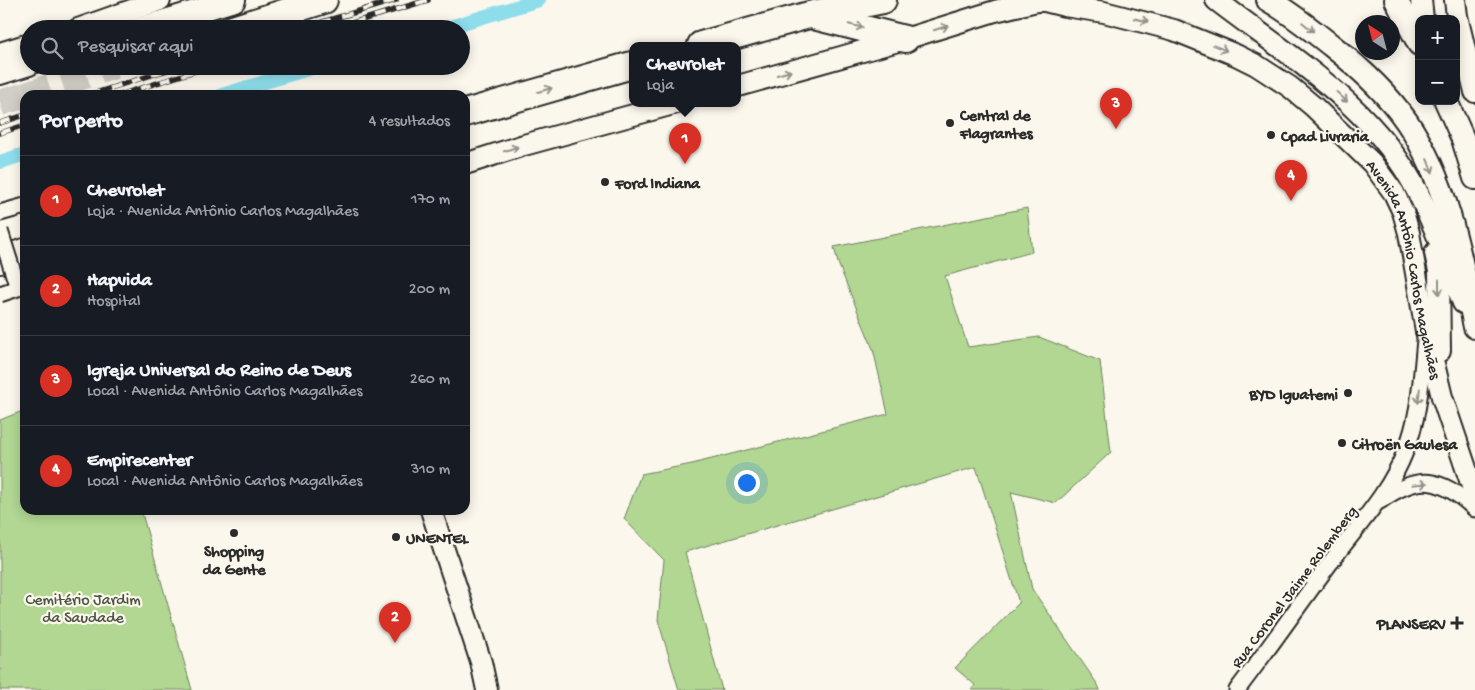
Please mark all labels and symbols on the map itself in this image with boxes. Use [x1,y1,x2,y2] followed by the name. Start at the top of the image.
[1355,15,1400,60] north arrow
[1132,16,1148,26] one-way arrow
[1301,21,1314,32] one-way arrow
[847,22,863,32] one-way arrow
[932,22,948,32] one-way arrow
[1212,43,1227,53] one-way arrow
[776,67,792,77] one-way arrow
[537,84,553,94] one-way arrow
[1100,88,1132,129] pin: 3
[1336,91,1349,103] one-way arrow
[959,108,1034,145] place label: Central de Flagrantes
[944,117,956,129] marker: Central de Flagrantes
[669,123,701,164] pin: 1
[1265,129,1277,141] marker: Cpad Livraria
[1280,129,1370,148] place label: Cpad Livraria
[503,144,519,154] one-way arrow
[1360,157,1444,383] street label: Avenida Antônio Carlos Magalhães
[1426,158,1435,173] one-way arrow
[1275,160,1307,201] pin: 4
[599,176,611,188] marker: Ford Indiana
[614,176,701,195] place label: Ford Indiana
[1434,278,1444,295] one-way arrow
[1248,387,1339,406] place label: BYD Iguatemi
[1342,387,1354,399] marker: BYD Iguatemi
[1414,388,1424,404] one-way arrow
[1336,437,1348,449] marker: Citroën Gaulesa
[1351,437,1458,456] place label: Citroën Gaulesa
[734,470,760,496] your location
[1412,479,1428,488] one-way arrow
[1229,503,1363,673] street label: Rua Coronel Jaime Rolemberg
[228,527,240,539] marker: Shopping da Gente
[390,531,402,543] marker: UNENTEL
[406,531,469,550] place label: UNENTEL
[203,544,266,581] place label: Shopping da Gente
[26,592,141,629] park label: Cemitério Jardim da Saudade
[379,602,411,643] pin: 2
[1450,616,1464,630] marker: PLANSERV
[1376,617,1446,636] place label: PLANSERV

